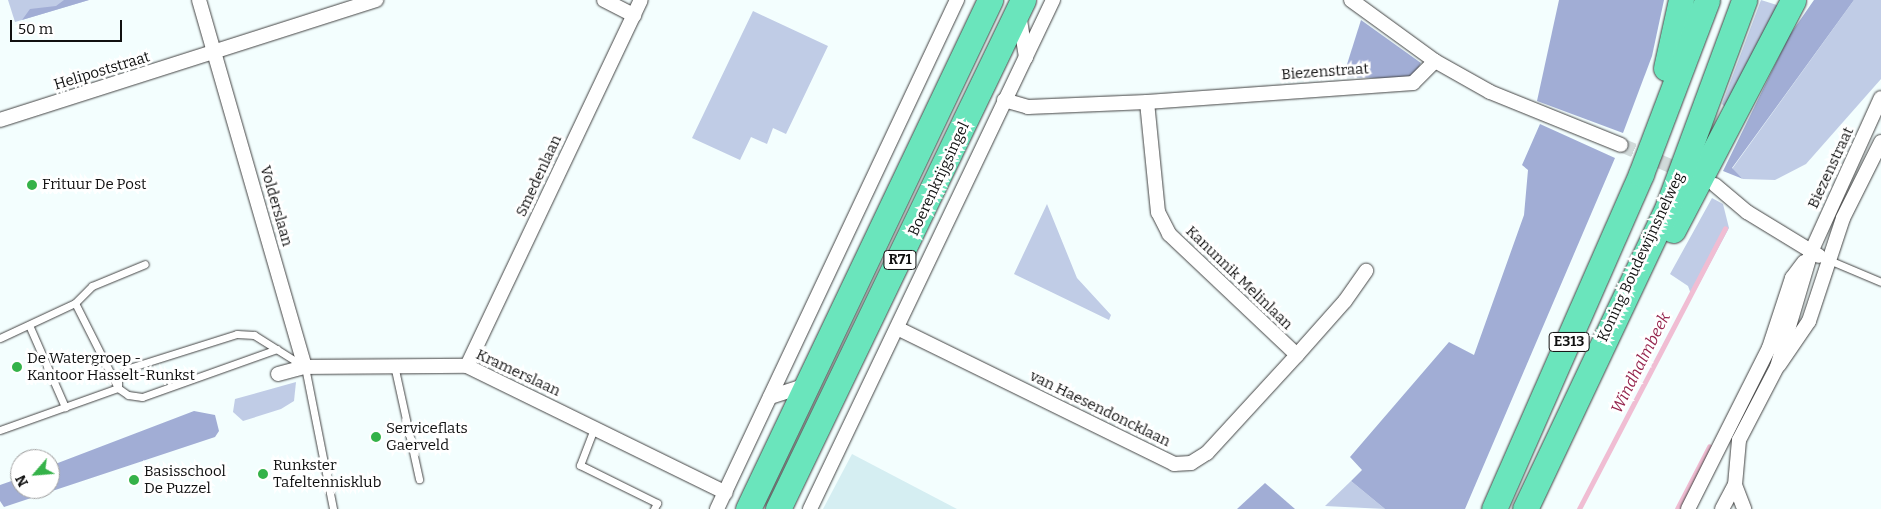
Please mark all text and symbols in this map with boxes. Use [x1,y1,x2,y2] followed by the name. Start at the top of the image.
[12,10,125,42] scale bar
[18,20,53,38] text: 50 m
[52,48,152,94] street label: Helipoststraat
[1281,60,1369,84] street label: Biezenstraat
[905,119,973,239] street label: Boerenkrijgsingel
[1804,125,1858,211] street label: Biezenstraat
[512,132,566,220] street label: Smedenlaan
[256,164,296,248] street label: Volderslaan
[1594,169,1688,345] street label: Koning Boudewijnsnelweg
[42,176,147,194] place label: Frituur De Post
[26,179,38,191] marker: Frituur De Post
[1182,222,1296,334] street label: Kanunnik Melinlaan
[882,248,918,272] road number: R71
[1607,309,1675,417] water label: Windhalmbeek
[1548,331,1590,354] road number: E313
[473,346,563,400] street label: Kramerslaan
[27,349,195,384] place label: De Watergroep - Kantoor Hasselt-Runkst
[11,361,23,373] marker: De Watergroep - Kantoor Hasselt-Runkst
[1027,367,1173,451] street label: van Haesendoncklaan
[386,419,468,454] place label: Serviceflats Gaerveld
[370,431,382,443] marker: Serviceflats Gaerveld
[10,449,60,499] north arrow
[273,456,381,491] place label: Runkster Tafeltennisklub
[144,462,226,497] place label: Basisschool De Puzzel
[257,468,269,480] marker: Runkster Tafeltennisklub
[12,472,32,489] text: N
[128,474,140,486] marker: Basisschool De Puzzel

